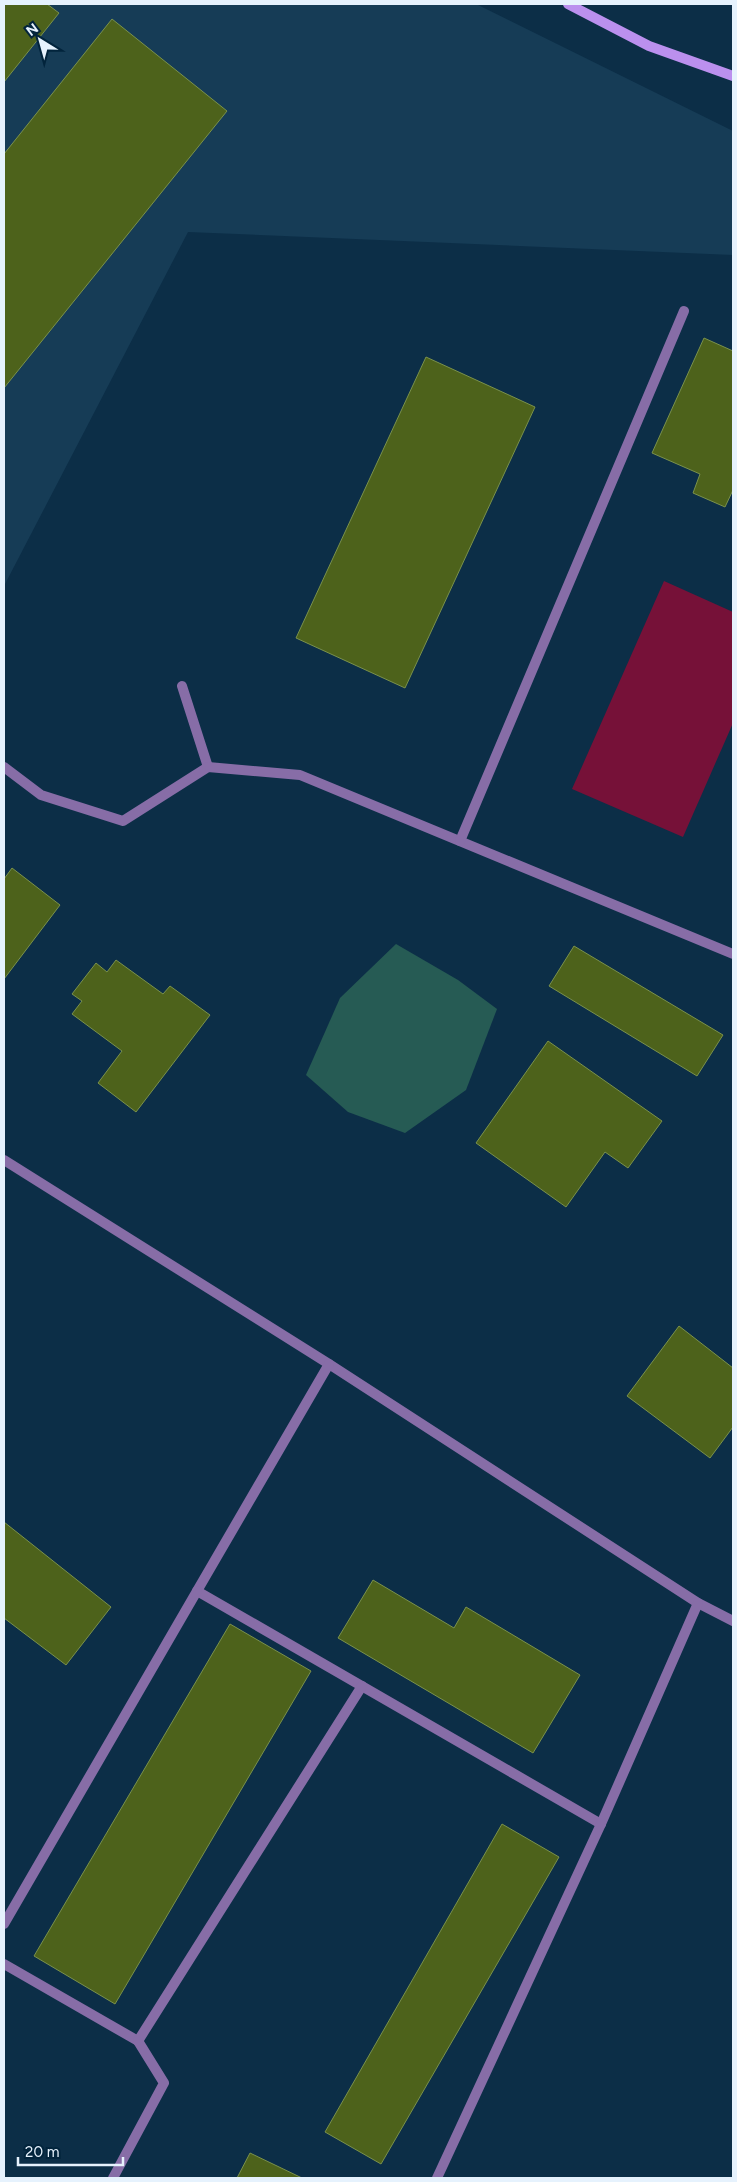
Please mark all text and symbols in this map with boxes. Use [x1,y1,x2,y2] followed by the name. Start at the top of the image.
[15,15,65,65] north arrow
[23,20,42,40] text: N
[18,2134,122,2166] scale bar
[25,2143,59,2161] text: 20 m

